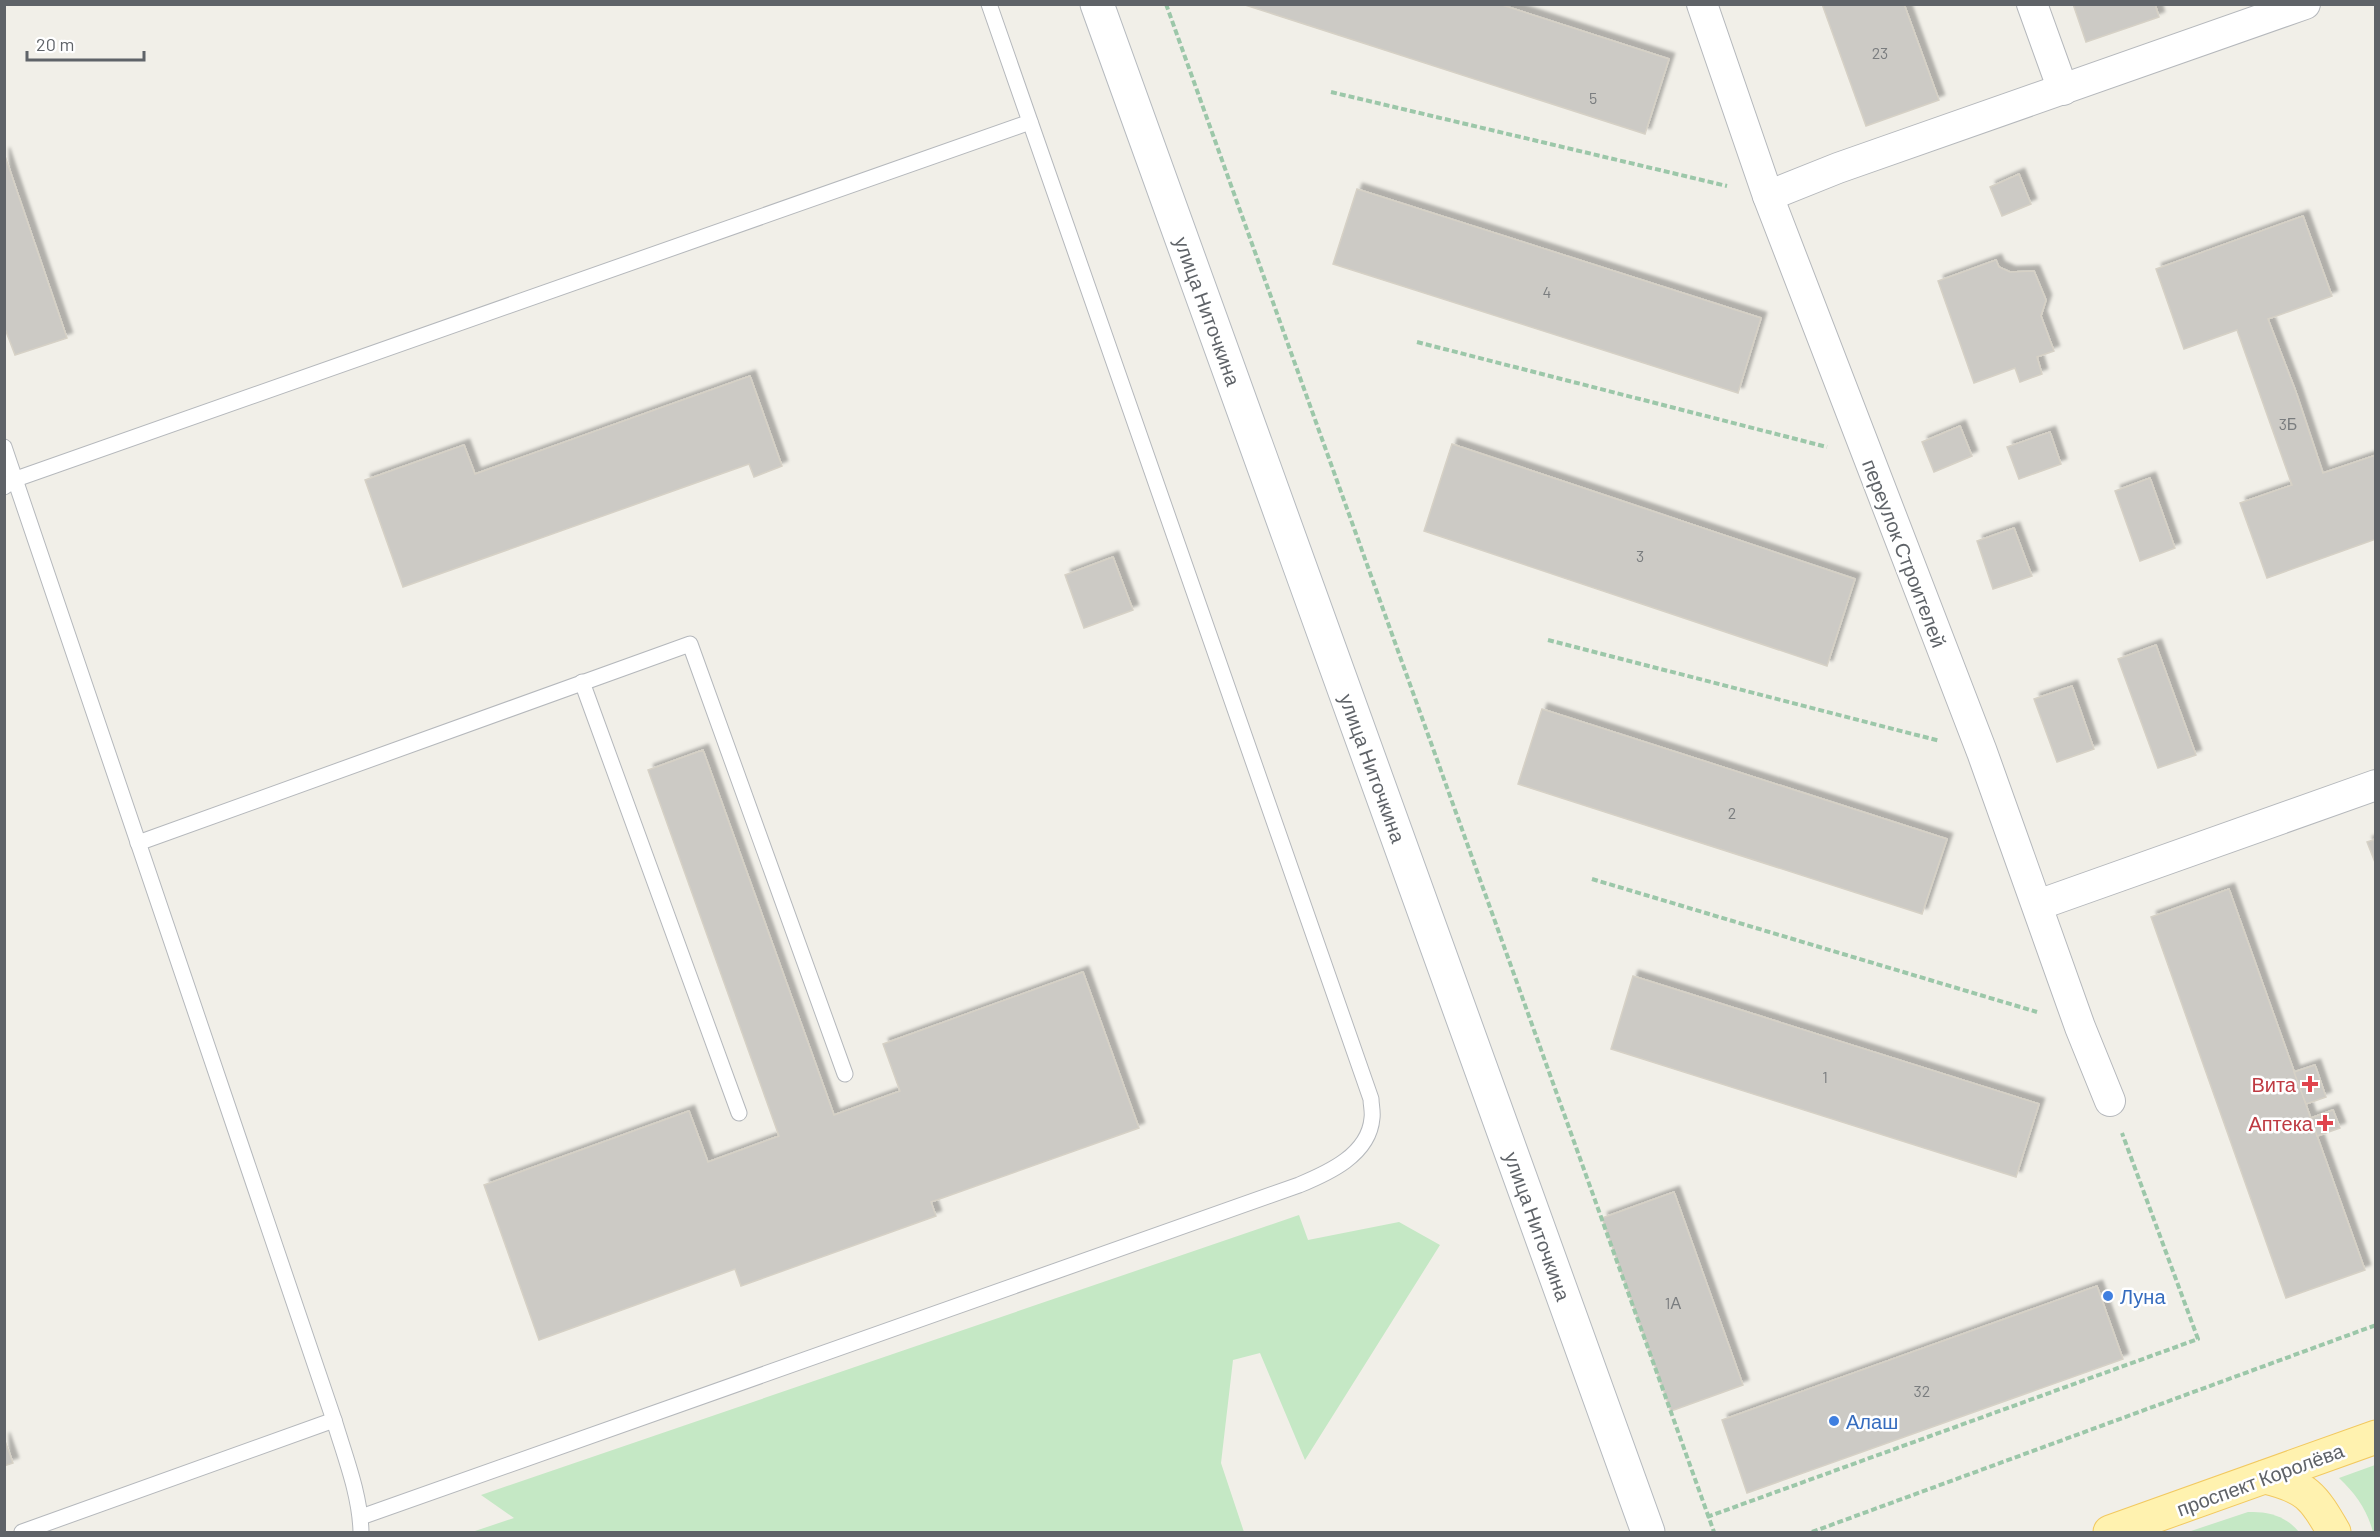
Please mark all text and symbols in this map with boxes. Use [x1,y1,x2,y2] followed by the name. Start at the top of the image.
[27,24,144,62] scale bar
[36,33,74,55] text: 20 m
[1872,43,1888,62] house number: 23
[1589,88,1597,107] house number: 5
[1170,233,1246,390] street label: улица Ниточкина
[1543,282,1551,301] house number: 4
[2279,414,2297,433] house number: 3Б
[1858,455,1952,651] street label: переулок Строителей
[1636,546,1644,565] house number: 3
[1335,690,1411,847] street label: улица Ниточкина
[1728,803,1736,822] house number: 2
[1822,1067,1828,1086] house number: 1
[2251,1072,2297,1096] place label: Вита
[2301,1075,2319,1093] marker: Вита
[2248,1111,2314,1135] place label: Аптека
[2318,1116,2332,1130] marker: Аптека
[1500,1148,1576,1305] street label: улица Ниточкина
[2120,1284,2166,1308] place label: Луна
[2101,1289,2115,1303] marker: Луна
[1665,1293,1681,1312] house number: 1А
[1914,1381,1930,1400] house number: 32
[1846,1409,1898,1433] place label: Алаш
[1827,1414,1841,1428] marker: Алаш
[2173,1437,2348,1520] street label: проспект Королёва

